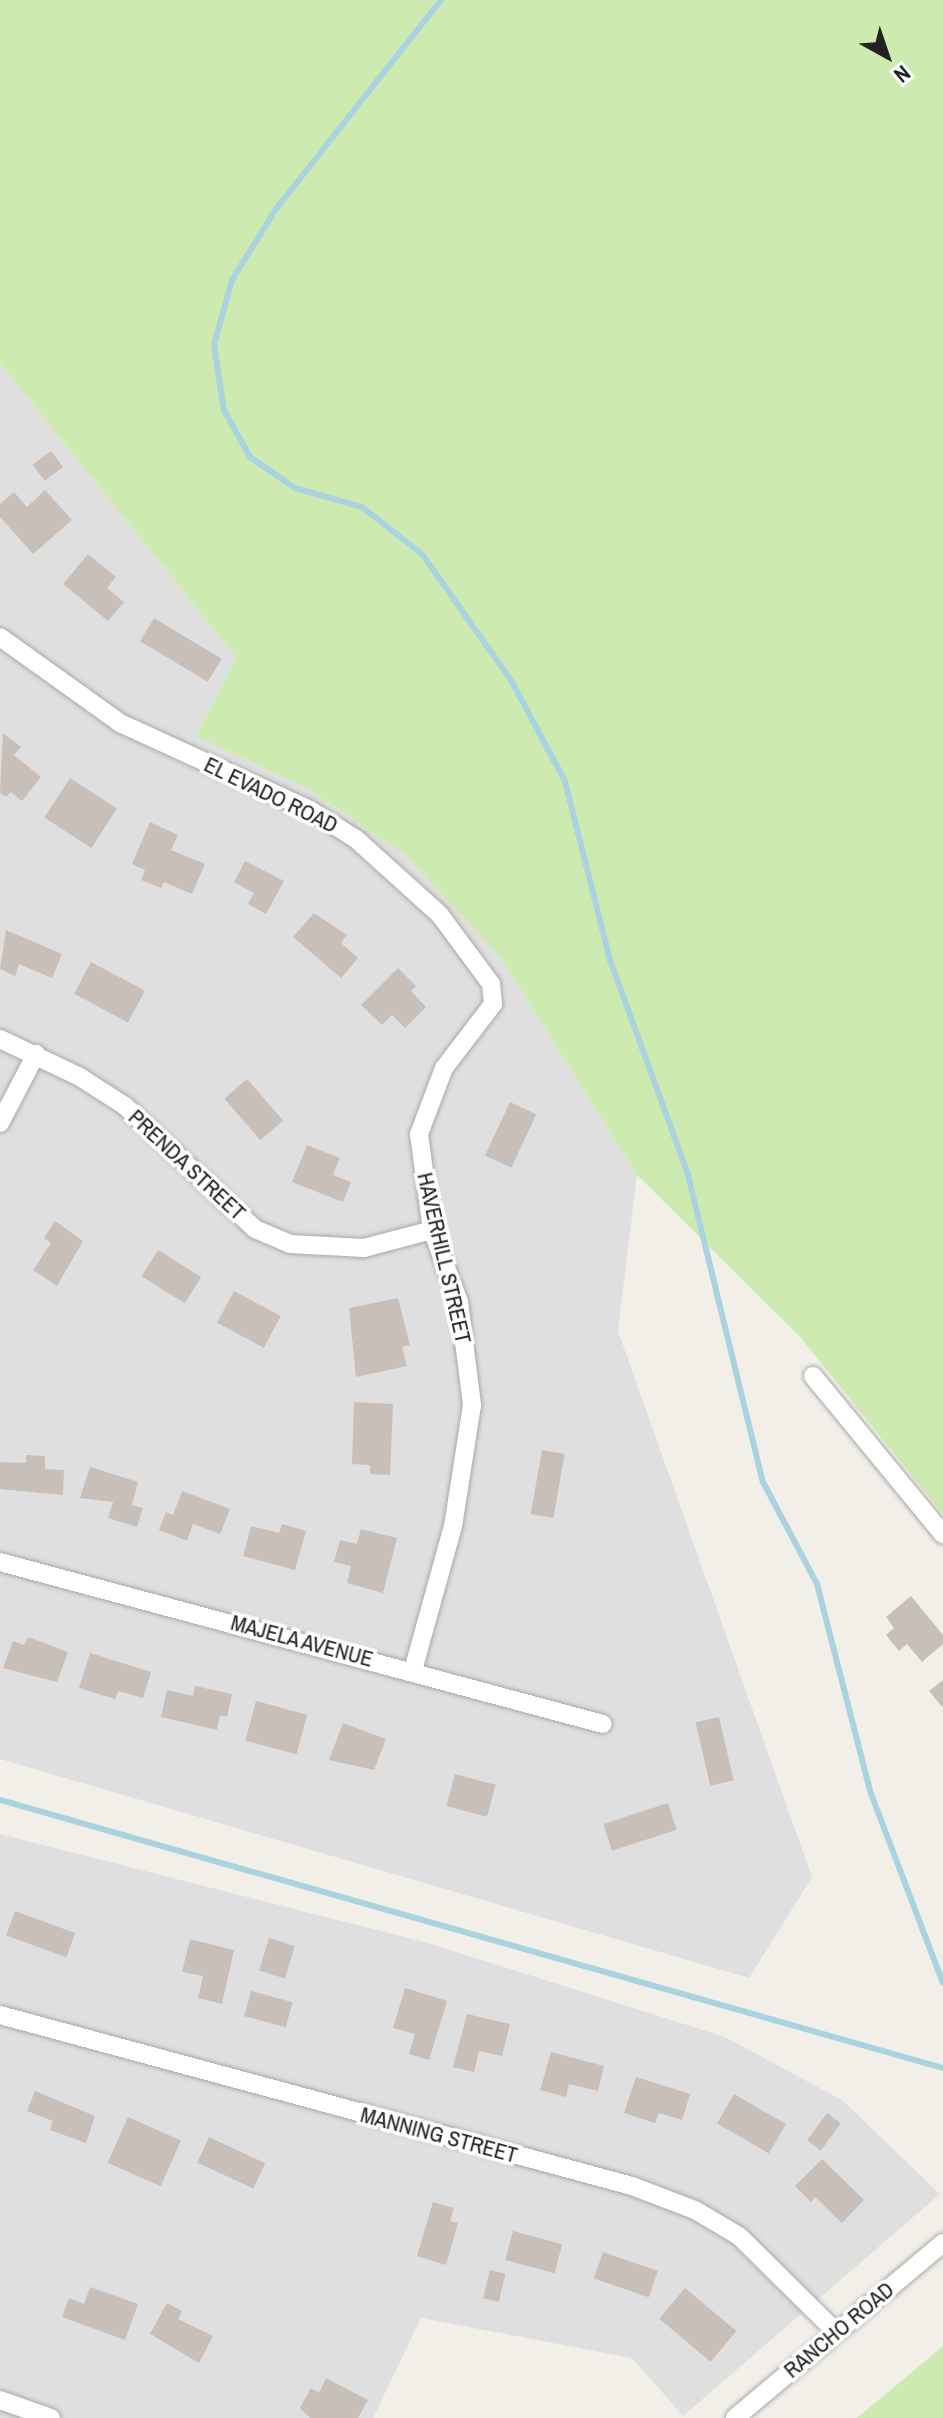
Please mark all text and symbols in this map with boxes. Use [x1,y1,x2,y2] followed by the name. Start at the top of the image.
[847,16,927,96] north arrow
[888,59,917,90] text: N
[200,751,342,839] street label: EL EVADO ROAD
[123,1104,251,1226] street label: PRENDA STREET
[411,1170,477,1346] street label: HAVERHILL STREET
[227,1609,377,1673] street label: MAJELA AVENUE
[358,2101,520,2169] street label: MANNING STREET
[779,2276,899,2384] street label: RANCHO ROAD

